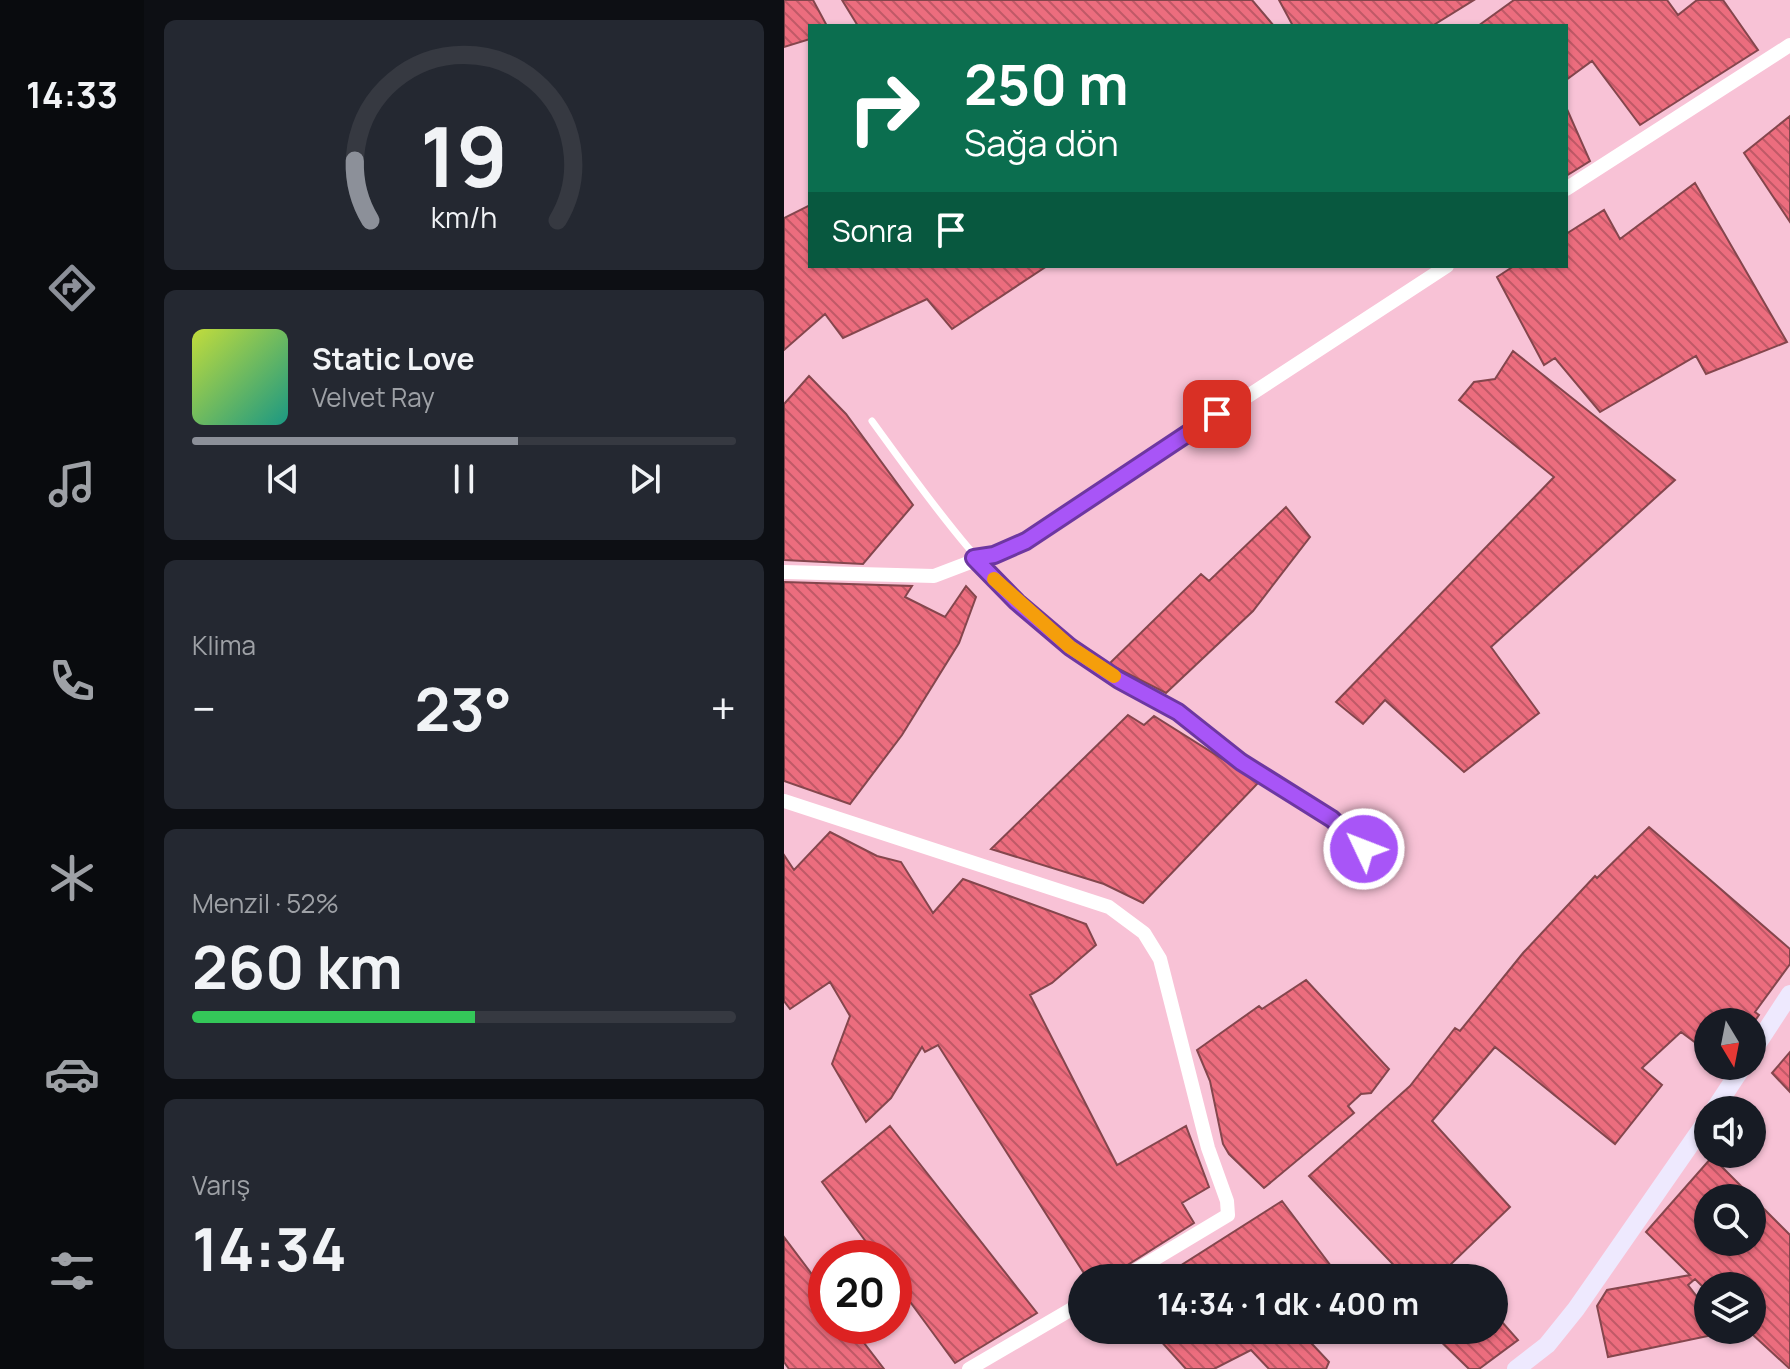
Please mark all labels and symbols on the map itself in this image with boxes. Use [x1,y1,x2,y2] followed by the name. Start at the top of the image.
[1183,380,1251,448] pin
[1322,807,1406,891] position arrow
[1694,1008,1766,1080] north arrow
[808,1240,912,1344] speed limit sign: 20

